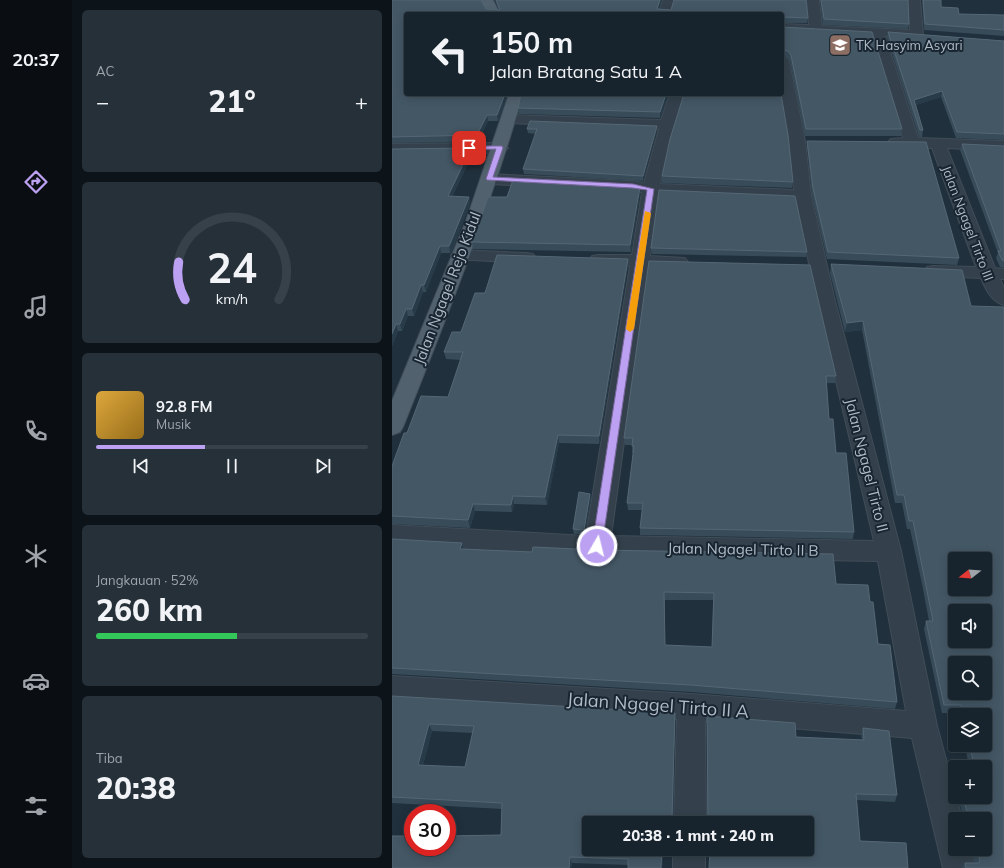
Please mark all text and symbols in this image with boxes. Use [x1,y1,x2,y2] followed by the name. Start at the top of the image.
[490,25,573,60] text: 150 m
[424,28,476,80] icon: left
[827,32,853,58] school or university icon: TK Hasyim Asyari
[856,37,963,53] place label: TK Hasyim Asyari
[12,48,60,71] text: 20:37
[490,60,682,83] text: Jalan Bratang Satu 1 A
[96,63,114,79] text: AC
[208,82,256,120] text: 21°
[96,88,109,116] text: −
[355,88,368,116] text: +
[452,131,486,165] pin
[458,137,480,159] icon: arrive
[939,163,997,283] street label: Jalan Ngagel Tirto III
[22,168,50,196] icon: directions
[409,209,485,367] street label: Jalan Ngagel Rejo Kidul
[207,241,257,293] text: 24
[216,290,248,308] text: km/h
[22,293,50,321] icon: music
[841,396,893,534] street label: Jalan Ngagel Tirto II
[156,397,212,416] text: 92.8 FM
[156,416,191,432] text: Musik
[22,417,50,445] icon: phone
[130,455,152,477] icon: previous
[221,455,243,477] icon: pause
[312,455,334,477] icon: next
[576,525,618,567] position arrow
[667,538,819,560] street label: Jalan Ngagel Tirto II B
[22,542,50,570] icon: climate
[948,552,992,596] north arrow
[948,552,992,856] map controls
[96,572,198,588] text: Jangkauan · 52%
[96,591,203,629] text: 260 km
[948,604,992,648] button: sound
[948,656,992,700] button: search
[22,667,50,695] icon: car
[566,687,750,723] street label: Jalan Ngagel Tirto II A
[948,708,992,752] button: layers
[96,750,123,766] text: Tiba
[948,760,992,804] button: +
[96,769,176,807] text: 20:38
[22,792,50,820] icon: filters
[404,804,456,856] speed limit sign: 30
[948,812,992,856] button: −
[622,826,774,845] text: 20:38 · 1 mnt · 240 m

